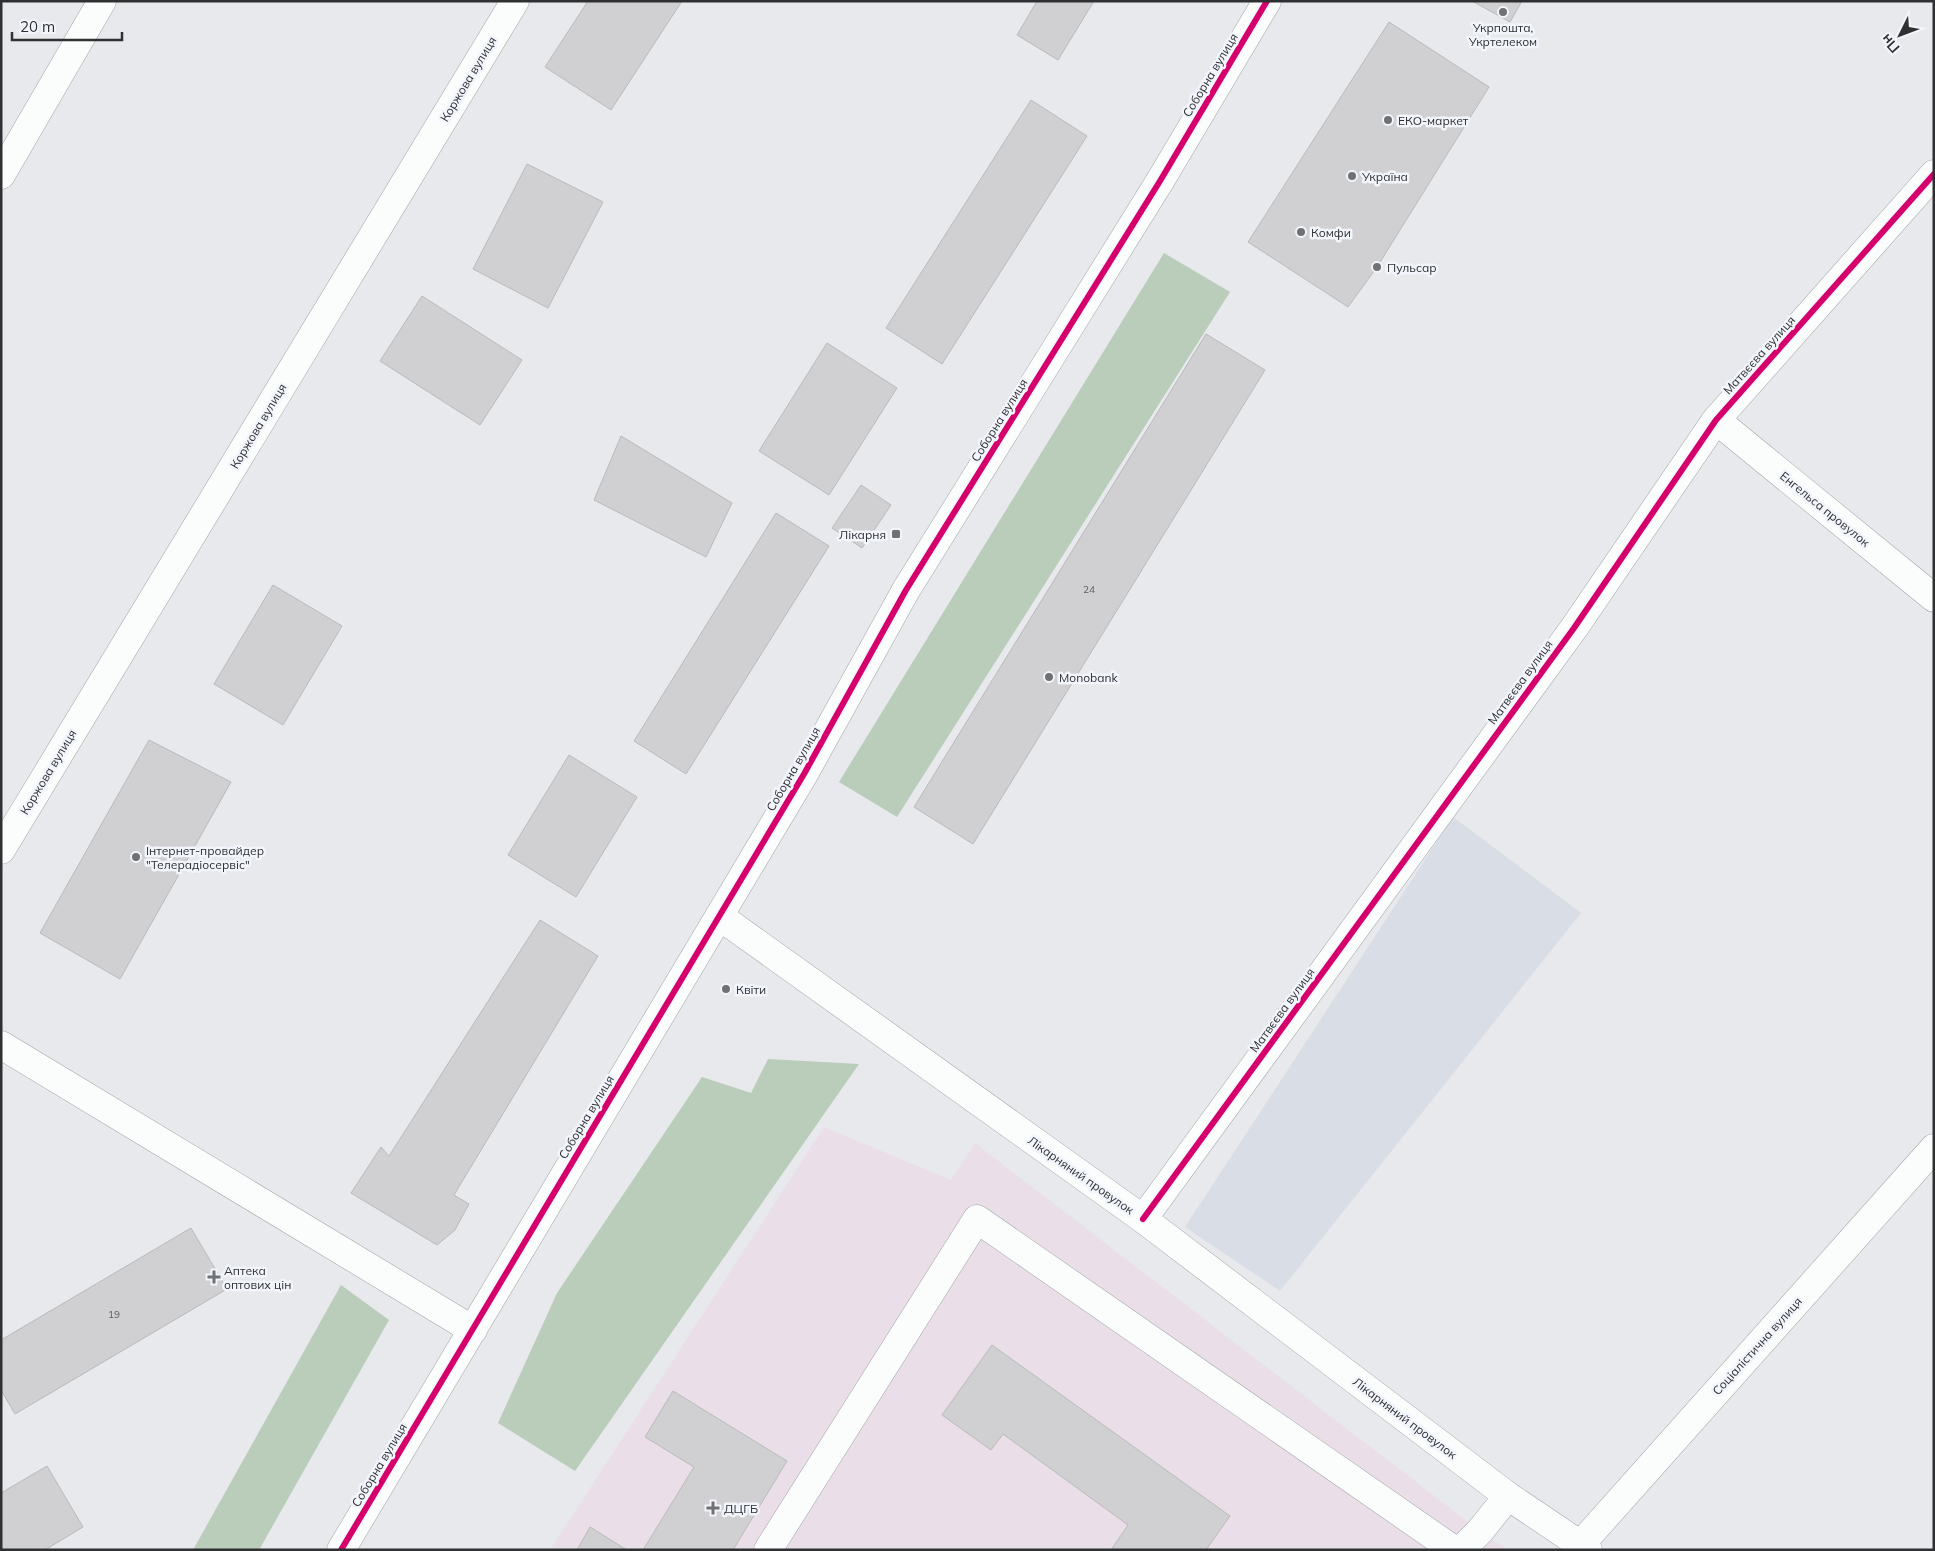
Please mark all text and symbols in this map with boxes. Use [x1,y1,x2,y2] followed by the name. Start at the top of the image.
[1497,6,1509,18] marker: Укрпошта, Укртелеком
[12,10,122,42] scale bar
[1875,10,1925,60] north arrow
[20,17,55,36] text: 20 m
[1468,20,1537,49] place label: Укрпошта, Укртелеком
[1179,30,1241,120] street label: Соборна вулиця
[1877,30,1904,57] text: Пн
[437,34,499,124] street label: Коржова вулиця
[1398,113,1469,128] place label: ЕКО-маркет
[1382,114,1394,126] marker: ЕКО-маркет
[1361,169,1408,184] place label: Україна
[1346,170,1358,182] marker: Україна
[1311,225,1351,240] place label: Комфи
[1295,226,1307,238] marker: Комфи
[1387,260,1437,275] place label: Пульсар
[1371,261,1383,273] marker: Пульсар
[1720,313,1798,397] street label: Матвєєва вулиця
[967,376,1031,464] street label: Соборна вулиця
[227,381,289,471] street label: Коржова вулиця
[1777,468,1873,550] street label: Енгельса провулок
[839,527,886,542] place label: Лікарня
[890,528,902,540] marker: Лікарня
[1083,583,1095,596] house number: 24
[1484,637,1556,727] street label: Матвєєва вулиця
[1059,670,1118,685] place label: Monobank
[1043,671,1055,683] marker: Monobank
[763,724,823,814] street label: Соборна вулиця
[17,727,79,817] street label: Коржова вулиця
[146,843,264,872] place label: Інтернет-провайдер "Телерадіосервіс"
[130,851,142,863] marker: Інтернет-провайдер "Телерадіосервіс"
[1246,965,1318,1055] street label: Матвєєва вулиця
[736,982,766,997] place label: Квіти
[720,983,732,995] marker: Квіти
[555,1072,617,1162] street label: Соборна вулиця
[1025,1133,1137,1218] street label: Лікарняний провулок
[224,1263,292,1292] place label: Аптека оптових цін
[208,1271,220,1283] marker: Аптека оптових цін
[1709,1294,1805,1398] street label: Соціалістична вулиця
[108,1308,120,1321] house number: 19
[1350,1374,1460,1462] street label: Лікарняний провулок
[348,1420,410,1510] street label: Соборна вулиця
[706,1501,720,1515] marker: ДЦГБ
[724,1501,758,1516] place label: ДЦГБ

